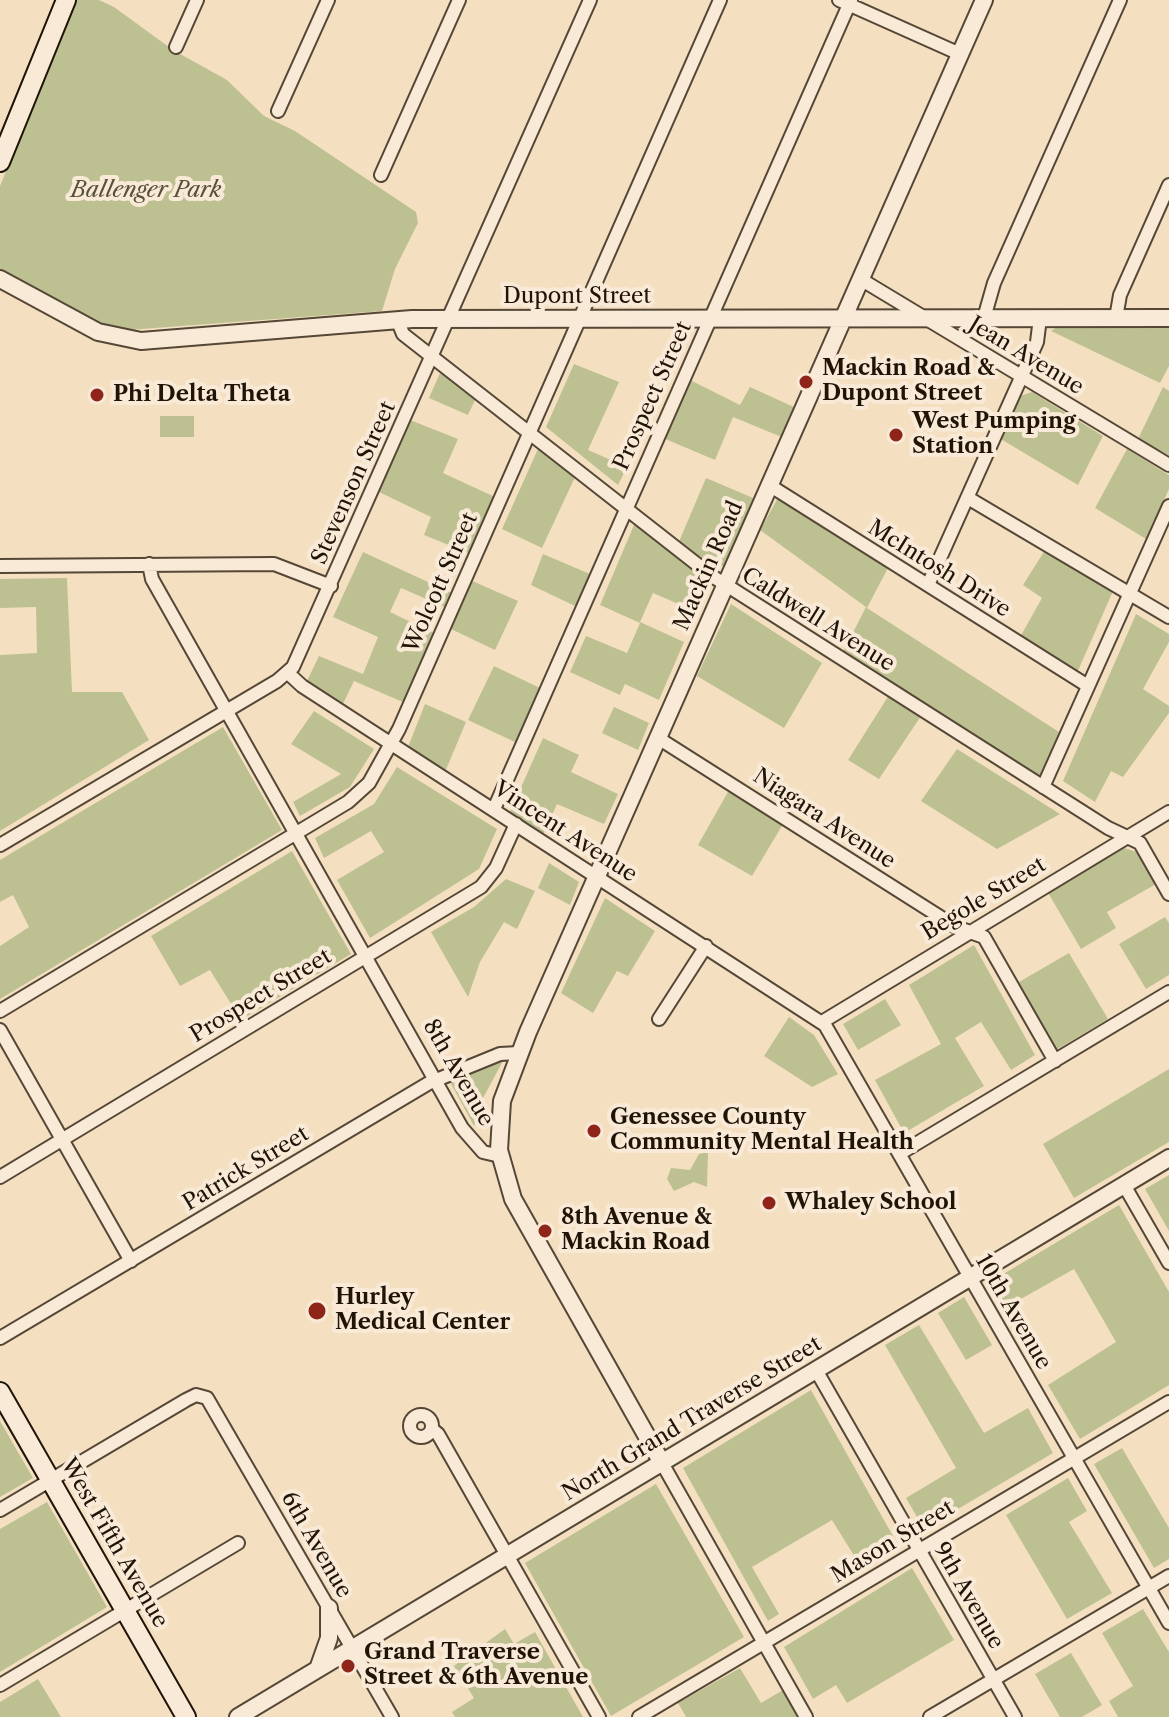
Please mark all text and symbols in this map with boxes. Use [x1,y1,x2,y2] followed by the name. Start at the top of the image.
[71,178,221,204] park label: Ballenger Park
[503,284,651,310] street label: Dupont Street
[964,311,1088,401] street label: Jean Avenue
[608,318,698,474] street label: Prospect Street
[822,356,995,408] place label: Mackin Road & Dupont Street
[797,373,815,391] marker: Mackin Road & Dupont Street
[113,382,290,408] place label: Phi Delta Theta
[88,386,106,404] marker: Phi Delta Theta
[306,398,402,568] street label: Stevenson Street
[912,409,1076,460] place label: West Pumping Station
[887,426,905,444] marker: West Pumping Station
[669,497,749,635] street label: Mackin Road
[398,509,484,657] street label: Wolcott Street
[863,515,1015,623] street label: McIntosh Drive
[737,562,899,678] street label: Caldwell Avenue
[748,763,900,875] street label: Niagara Avenue
[488,776,642,888] street label: Vincent Avenue
[917,852,1051,946] street label: Begole Street
[186,943,336,1049] street label: Prospect Street
[417,1015,499,1131] street label: 8th Avenue
[610,1105,914,1156] place label: Genessee County Community Mental Health
[178,1121,314,1217] street label: Patrick Street
[585,1122,603,1140] marker: Genessee County Community Mental Health
[785,1190,957,1216] place label: Whaley School
[760,1194,778,1212] marker: Whaley School
[561,1205,712,1256] place label: 8th Avenue & Mackin Road
[536,1222,554,1240] marker: 8th Avenue & Mackin Road
[969,1250,1057,1374] street label: 10th Avenue
[335,1285,510,1336] place label: Hurley Medical Center
[306,1300,328,1322] marker: Hurley Medical Center
[558,1331,826,1507] street label: North Grand Traverse Street
[55,1453,173,1633] street label: West Fifth Avenue
[275,1487,357,1603] street label: 6th Avenue
[827,1495,959,1589] street label: Mason Street
[927,1538,1009,1654] street label: 9th Avenue
[364,1640,588,1692] place label: Grand Traverse Street & 6th Avenue
[339,1657,357,1675] marker: Grand Traverse Street & 6th Avenue

